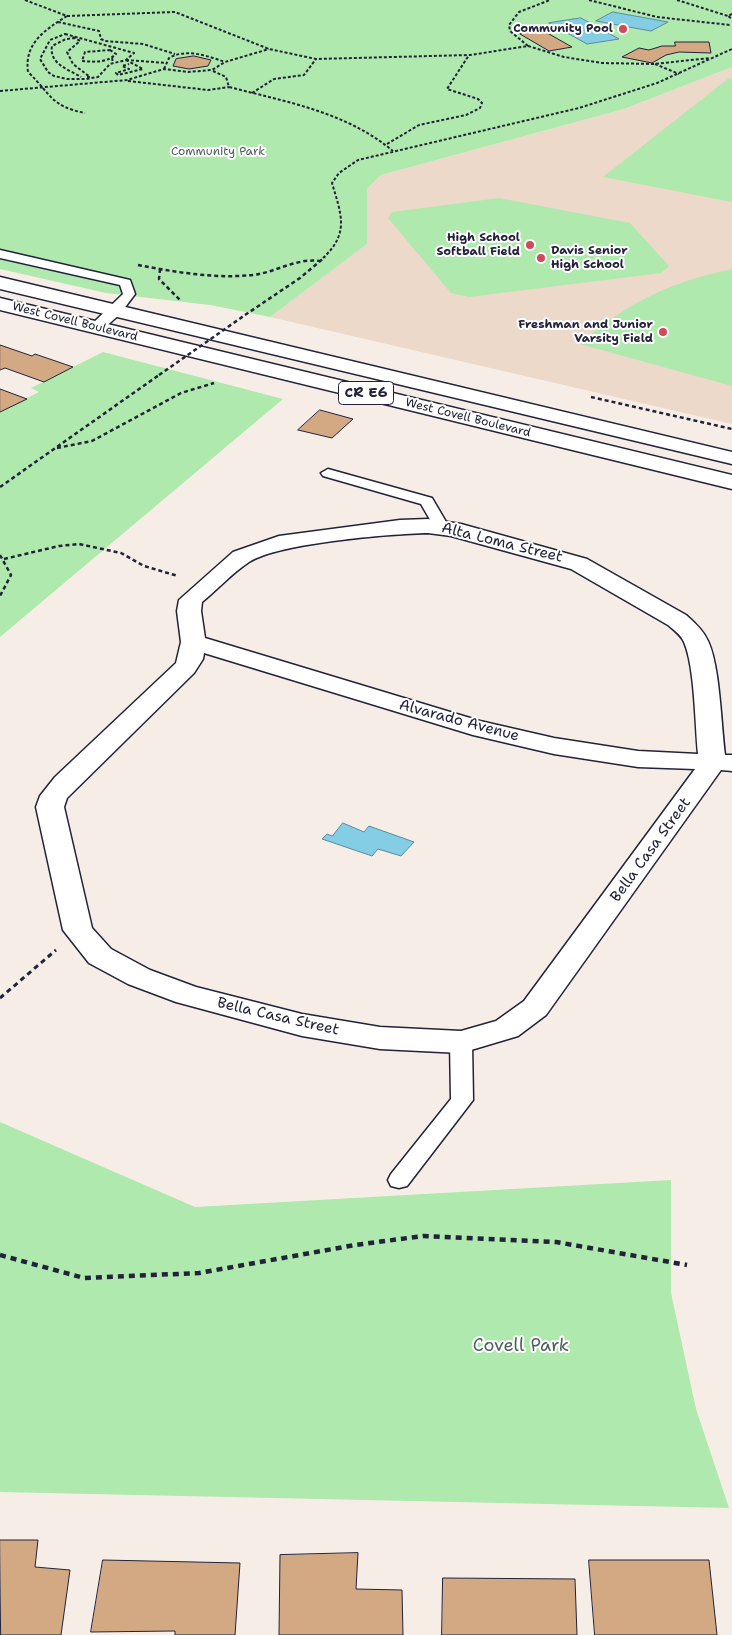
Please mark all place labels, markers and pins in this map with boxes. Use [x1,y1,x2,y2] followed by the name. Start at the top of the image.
[513,22,613,36] place label: Community Pool
[617,23,629,35] marker: Community Pool
[437,231,520,259] place label: High School Softball Field
[524,239,536,251] marker: High School Softball Field
[551,244,628,272] place label: Davis Senior High School
[535,252,547,264] marker: Davis Senior High School
[518,318,653,346] place label: Freshman and Junior Varsity Field
[657,326,669,338] marker: Freshman and Junior Varsity Field

